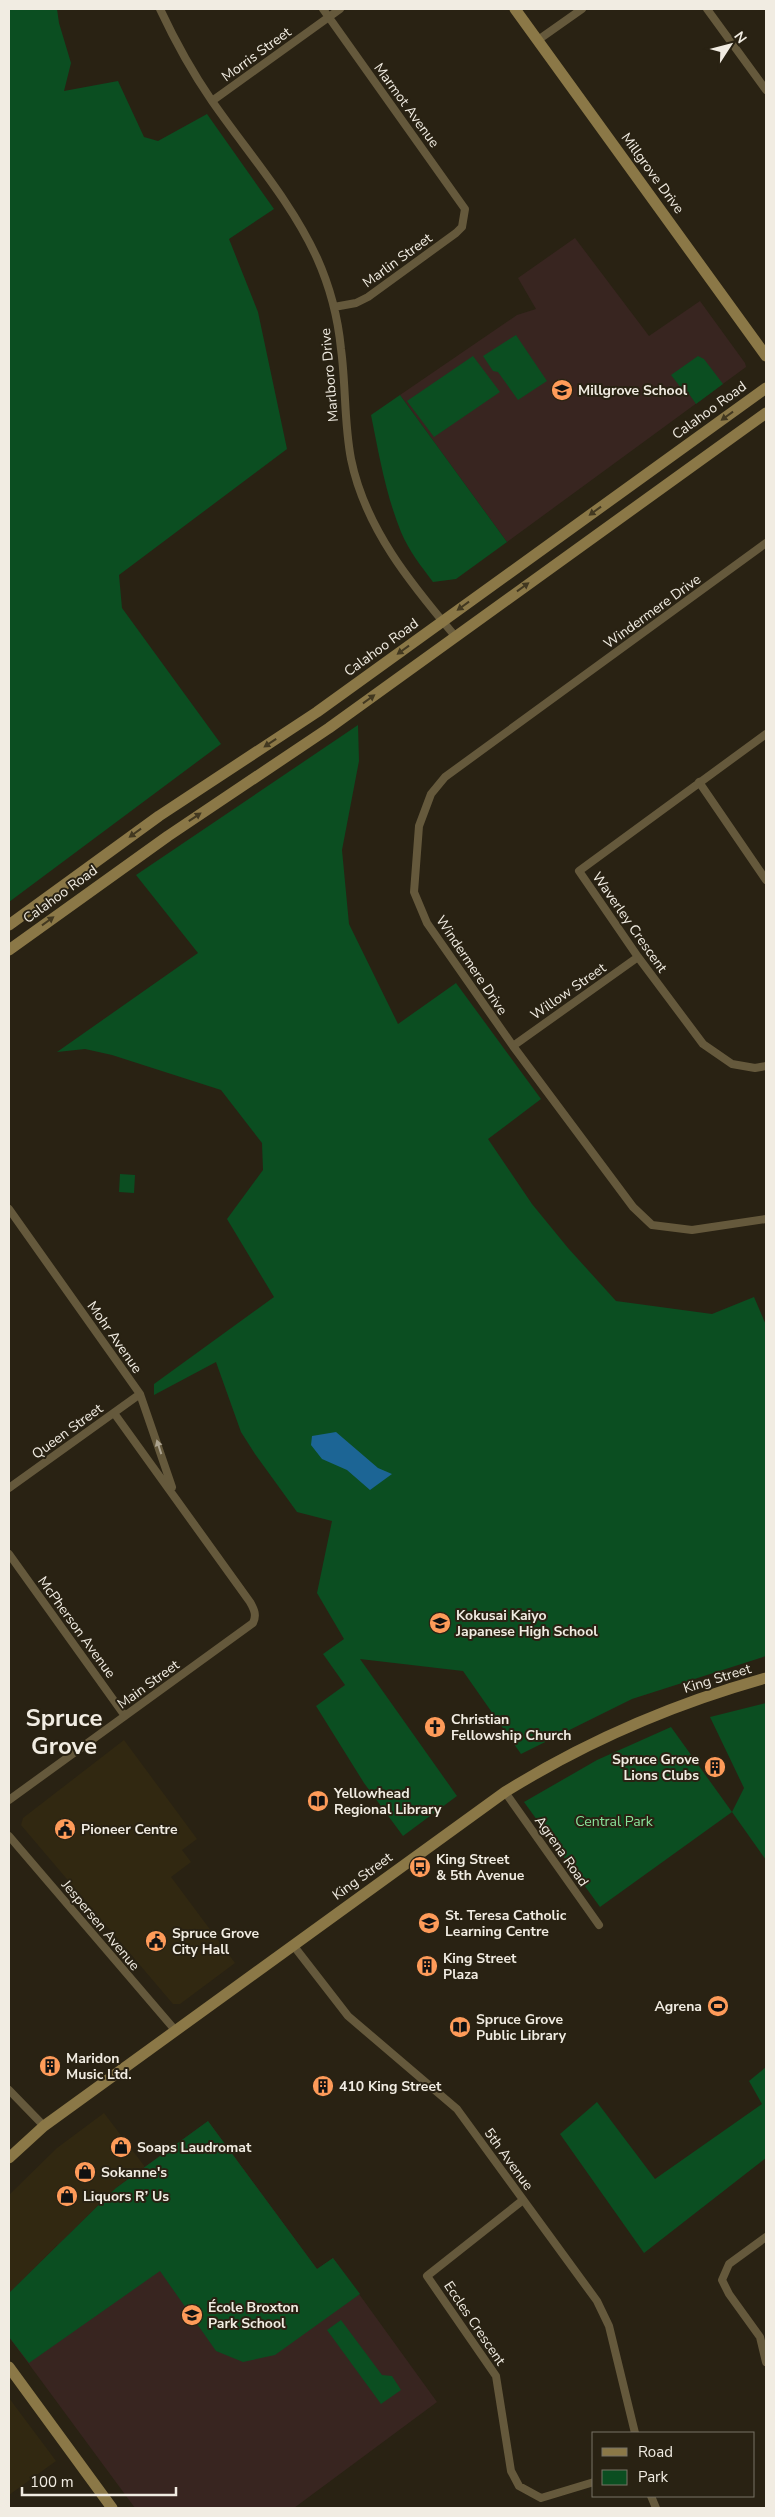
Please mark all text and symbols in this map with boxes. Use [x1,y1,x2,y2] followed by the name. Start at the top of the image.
[705,20,755,70] north arrow
[218,23,295,86] street label: Morris Street
[729,28,751,47] text: N
[369,59,444,151] street label: Marmot Avenue
[617,129,688,218] street label: Millgrove Drive
[359,229,436,292] street label: Marlin Street
[316,327,343,423] street label: Marlboro Drive
[668,377,750,444] street label: Calahoo Road
[550,378,574,402] school or university icon: Millgrove School
[578,381,688,400] place label: Millgrove School
[720,411,734,421] one-way arrow
[588,506,602,516] one-way arrow
[600,570,705,653] street label: Windermere Drive
[516,582,530,592] one-way arrow
[456,601,470,611] one-way arrow
[340,614,422,681] street label: Calahoo Road
[397,644,410,655] one-way arrow
[362,694,376,704] one-way arrow
[264,738,277,748] one-way arrow
[188,813,202,822] one-way arrow
[129,828,142,839] one-way arrow
[19,861,101,928] street label: Calahoo Road
[588,868,672,977] street label: Waverley Crescent
[431,912,512,1019] street label: Windermere Drive
[41,916,55,926] one-way arrow
[527,958,610,1024] street label: Willow Street
[83,1297,146,1377] street label: Mohr Avenue
[28,1399,107,1464] street label: Queen Street
[155,1440,162,1455] one-way arrow
[33,1573,120,1682] street label: McPherson Avenue
[455,1606,598,1641] place label: Kokusai Kaiyo Japanese High School
[428,1611,452,1635] school or university icon: Kokusai Kaiyo Japanese High School
[113,1655,183,1713] street label: Main Street
[681,1659,753,1698] street label: King Street
[26,1702,102,1762] district label: Spruce Grove
[451,1710,572,1745] place label: Christian Fellowship Church
[423,1715,447,1739] church icon: Christian Fellowship Church
[612,1750,699,1785] place label: Spruce Grove Lions Clubs
[703,1755,727,1779] building icon: Spruce Grove Lions Clubs
[333,1784,442,1819] place label: Yellowhead Regional Library
[306,1789,330,1813] library icon: Yellowhead Regional Library
[530,1812,593,1890] street label: Agrena Road
[575,1812,654,1831] park label: Central Park
[53,1817,77,1841] public building icon: Pioneer Centre
[81,1820,178,1839] place label: Pioneer Centre
[328,1848,396,1905] street label: King Street
[436,1850,525,1885] place label: King Street & 5th Avenue
[408,1855,432,1879] bus stop icon: King Street & 5th Avenue
[56,1875,144,1975] street label: Jespersen Avenue
[445,1906,567,1941] place label: St. Teresa Catholic Learning Centre
[417,1911,441,1935] school or university icon: St. Teresa Catholic Learning Centre
[172,1924,260,1959] place label: Spruce Grove City Hall
[144,1929,168,1953] public building icon: Spruce Grove City Hall
[443,1949,517,1984] place label: King Street Plaza
[415,1954,439,1978] building icon: King Street Plaza
[706,1994,730,2018] sports icon: Agrena
[654,1997,702,2016] place label: Agrena
[476,2010,567,2045] place label: Spruce Grove Public Library
[448,2015,472,2039] library icon: Spruce Grove Public Library
[66,2049,132,2084] place label: Maridon Music Ltd.
[38,2054,62,2078] building icon: Maridon Music Ltd.
[311,2074,335,2098] building icon: 410 King Street
[339,2077,442,2096] place label: 410 King Street
[480,2124,538,2194] street label: 5th Avenue
[109,2135,133,2159] shop icon: Soaps Laudromat
[137,2138,252,2157] place label: Soaps Laudromat
[73,2160,97,2184] shop icon: Sokanne's
[101,2163,167,2182] place label: Sokanne's
[55,2184,79,2208] shop icon: Liquors R’ Us
[83,2187,169,2206] place label: Liquors R’ Us
[439,2277,510,2369] street label: Eccles Crescent
[208,2298,299,2333] place label: École Broxton Park School
[180,2303,204,2327] school or university icon: École Broxton Park School
[592,2432,755,2497] legend
[638,2442,673,2462] text: Road
[22,2464,176,2496] scale bar
[638,2467,668,2487] text: Park
[30,2472,74,2492] text: 100 m

